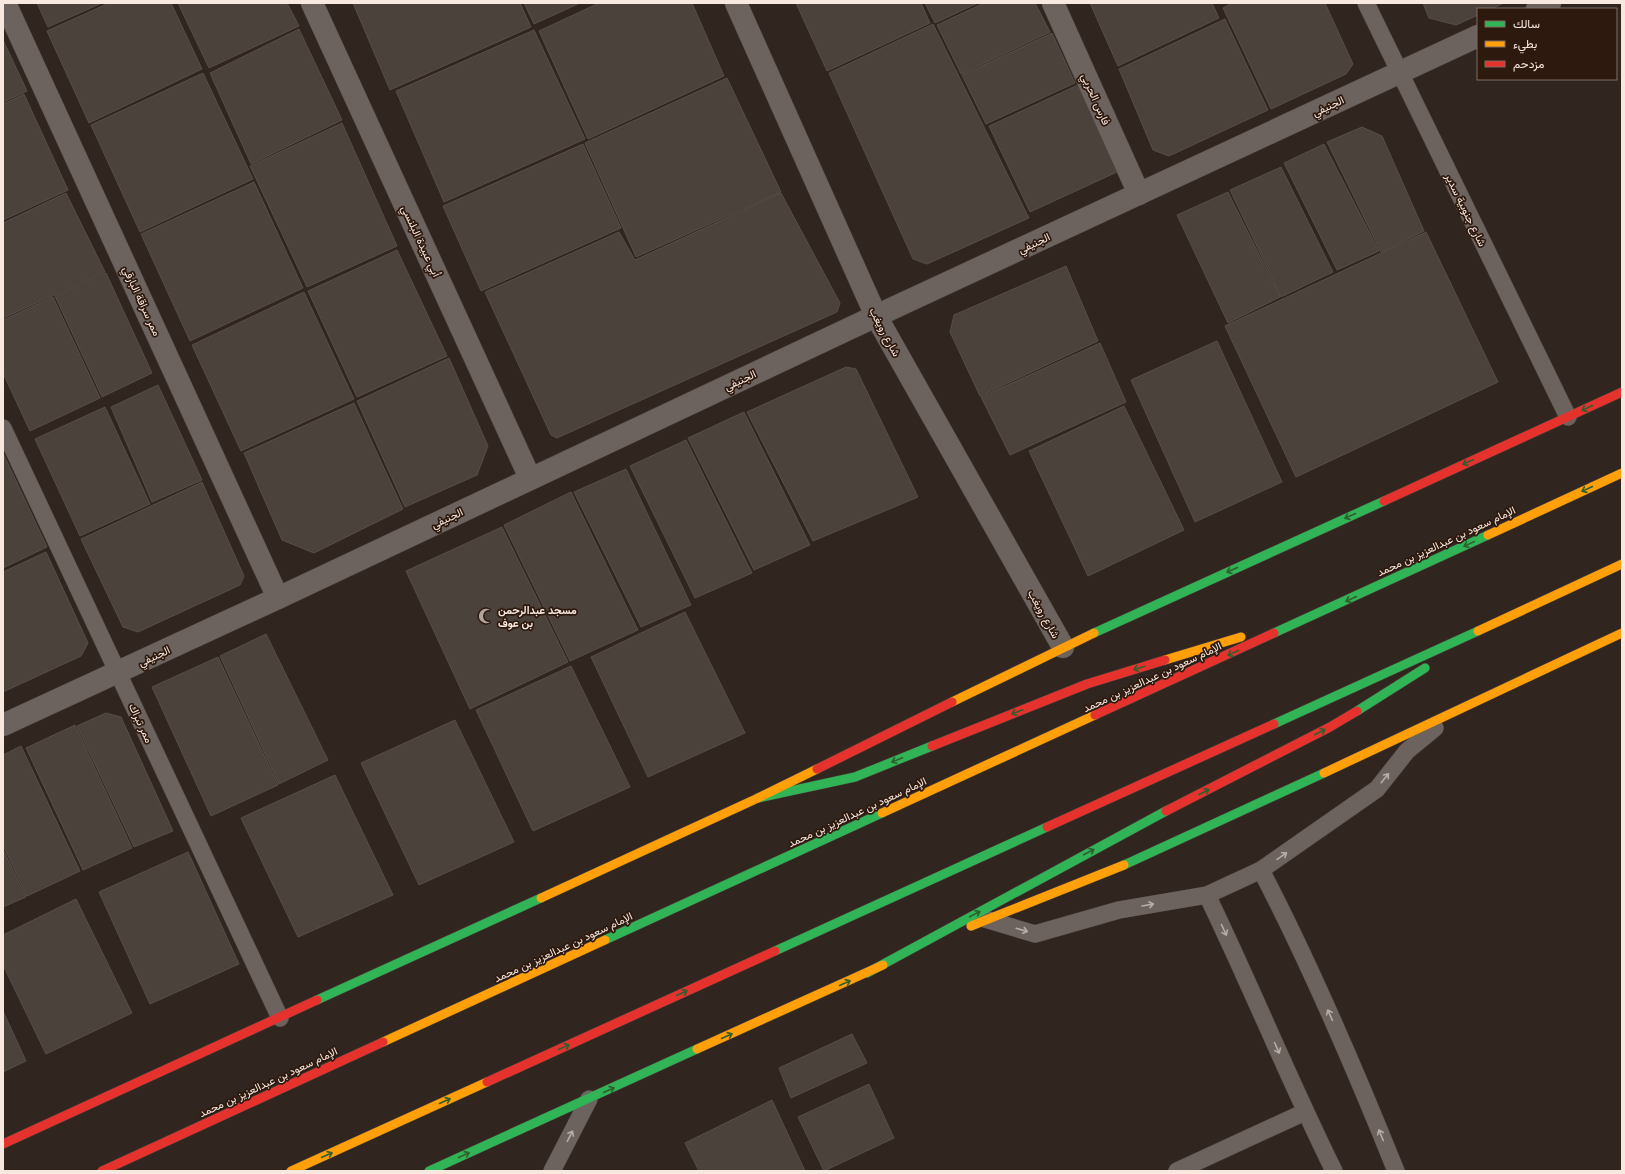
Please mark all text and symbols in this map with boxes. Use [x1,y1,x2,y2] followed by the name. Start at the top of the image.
[1477,8,1617,80] legend
[1513,16,1540,31] text: سالك
[1513,36,1537,54] text: بطيء
[1513,56,1544,72] text: مزدحم
[1076,71,1114,128] street label: فارس الحربي
[1310,93,1347,122] street label: الجنيفي
[1441,170,1490,249] street label: شارع جنوبية سدير
[396,203,444,281] street label: أبي عبيدة البلنسي
[1016,230,1053,259] street label: الجنيفي
[117,264,164,339] street label: ممر سراقة البارقي
[865,305,904,360] street label: شارع رويغب
[722,367,759,396] street label: الجنيفي
[1581,405,1593,413] one-way arrow
[1463,459,1475,466] one-way arrow
[1581,486,1593,493] one-way arrow
[1375,503,1518,580] street label: الإمام سعود بن عبدالعزيز بن محمد
[429,505,466,534] street label: الجنيفي
[1344,513,1356,520] one-way arrow
[1463,541,1475,548] one-way arrow
[1226,567,1238,574] one-way arrow
[1024,587,1063,642] street label: شارع رويغب
[1345,596,1357,603] one-way arrow
[498,603,577,630] place label: مسجد عبدالرحمن بن عوف
[477,607,495,625] mosque icon: مسجد عبدالرحمن بن عوف
[1081,639,1224,716] street label: الإمام سعود بن عبدالعزيز بن محمد
[136,643,173,672] street label: الجنيفي
[1227,650,1239,657] one-way arrow
[1133,665,1146,672] one-way arrow
[126,701,156,745] street label: ممر تبراك
[1012,708,1024,716] one-way arrow
[1313,728,1325,736] one-way arrow
[891,757,903,765] one-way arrow
[1381,773,1390,784] one-way arrow
[786,774,929,851] street label: الإمام سعود بن عبدالعزيز بن محمد
[1198,788,1210,795] one-way arrow
[1083,848,1095,856] one-way arrow
[1276,852,1287,860] one-way arrow
[1141,901,1154,909] one-way arrow
[492,909,635,986] street label: الإمام سعود بن عبدالعزيز بن محمد
[969,910,981,918] one-way arrow
[1221,924,1228,936] one-way arrow
[1016,927,1029,934] one-way arrow
[839,978,851,986] one-way arrow
[676,989,688,996] one-way arrow
[1326,1010,1333,1022] one-way arrow
[721,1032,733,1039] one-way arrow
[1274,1042,1281,1054] one-way arrow
[557,1043,569,1050] one-way arrow
[197,1044,340,1121] street label: الإمام سعود بن عبدالعزيز بن محمد
[602,1086,614,1093] one-way arrow
[439,1097,451,1104] one-way arrow
[1377,1129,1385,1141] one-way arrow
[567,1131,574,1143] one-way arrow
[321,1151,333,1158] one-way arrow
[458,1151,470,1158] one-way arrow

